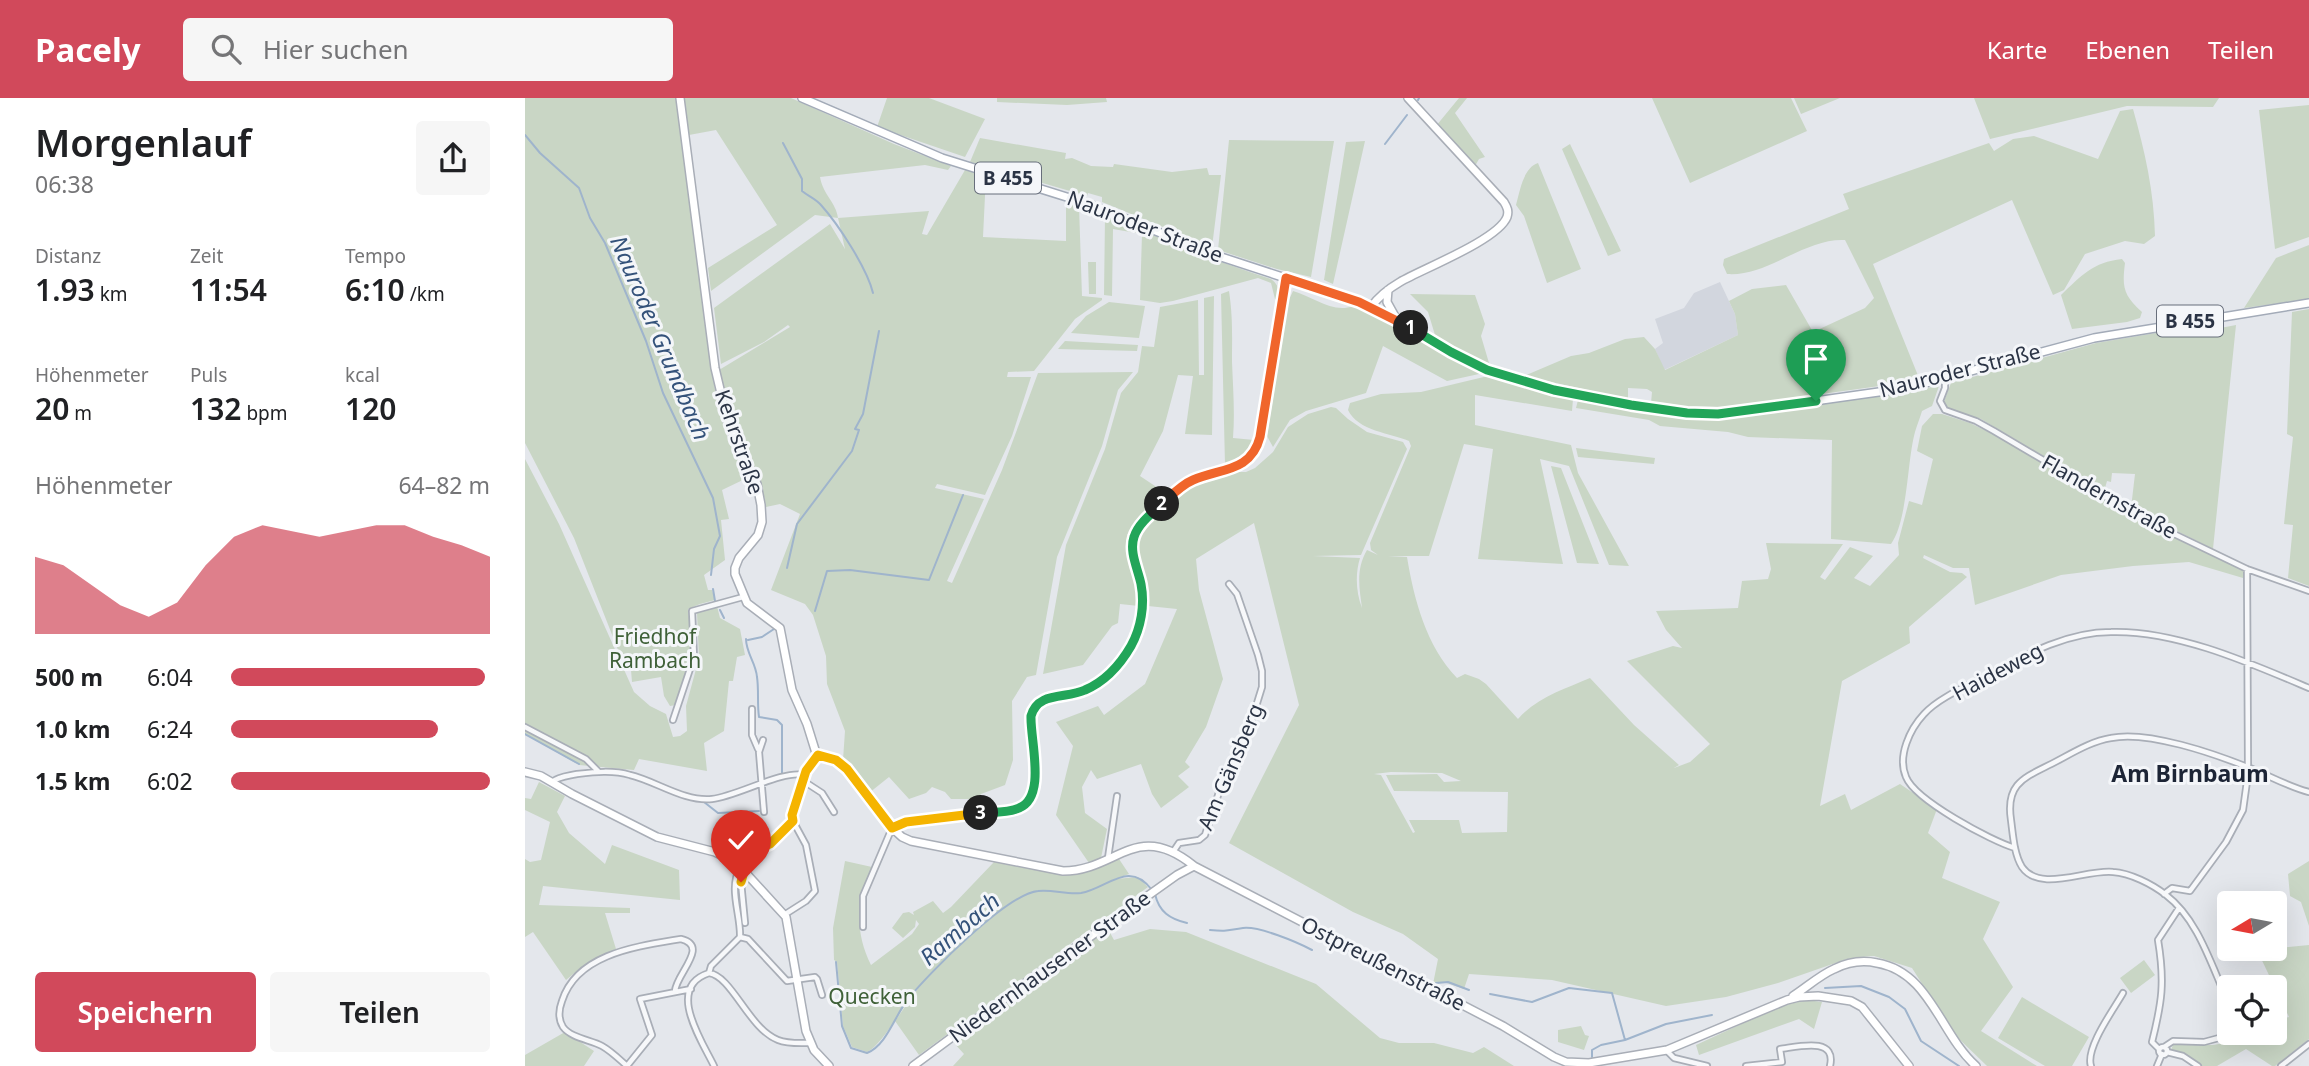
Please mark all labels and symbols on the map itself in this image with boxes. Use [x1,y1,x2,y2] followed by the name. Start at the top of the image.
[975,162,1041,194] road number: B 455
[1063,183,1227,269] street label: Nauroder Straße
[603,231,718,445] water label: Nauroder Grundbach
[2157,306,2223,336] road number: B 455
[1393,310,1428,345] pin: 1
[1786,329,1846,401] pin
[1876,337,2043,404] street label: Nauroder Straße
[709,385,771,498] street label: Kehrstraße
[2037,447,2182,545] street label: Flandernstraße
[1145,486,1179,522] pin: 2
[609,622,701,674] park label: Friedhof Rambach
[1948,636,2048,707] street label: Haideweg
[1191,699,1269,834] street label: Am Gänsberg
[2111,757,2269,789] district label: Am Birnbaum
[963,796,999,830] pin: 3
[711,810,771,882] pin
[943,884,1156,1049] street label: Niedernhausener Straße
[912,885,1006,972] water label: Rambach
[2217,891,2287,961] north arrow
[1297,910,1470,1017] street label: Ostpreußenstraße
[828,982,916,1010] park label: Quecken

